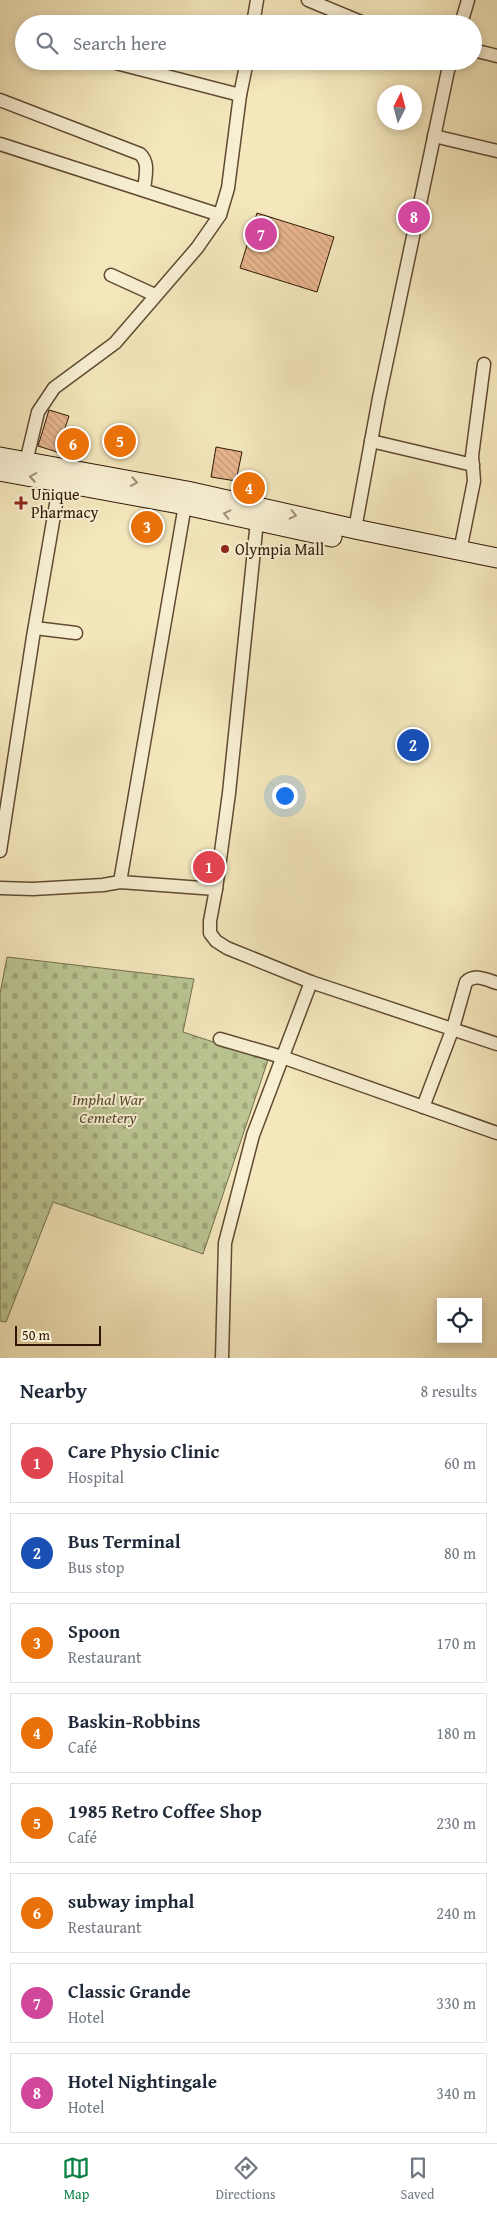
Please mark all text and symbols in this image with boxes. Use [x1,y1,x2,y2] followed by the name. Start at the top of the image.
[15,15,482,70] search box
[33,29,61,57] icon: search
[73,29,167,57] text: Search here
[377,85,422,130] north arrow
[398,198,430,236] pin: 8
[245,215,277,253] pin: 7
[104,422,136,460] pin: 5
[57,425,89,463] pin: 6
[233,469,265,507] pin: 4
[28,472,37,482] one-way arrow
[130,476,138,486] one-way arrow
[31,482,98,524] place label: Unique Pharmacy
[15,497,27,509] marker: Unique Pharmacy
[131,508,163,546] pin: 3
[222,509,231,520] one-way arrow
[289,509,297,520] one-way arrow
[235,537,325,561] place label: Olympia Mall
[219,543,231,555] marker: Olympia Mall
[397,726,429,764] pin: 2
[272,783,298,809] your location
[193,848,225,886] pin: 1
[72,1087,145,1129] park label: Imphal War Cemetery
[437,1298,482,1343] map controls
[437,1298,482,1343] button: locate
[15,1323,101,1346] scale bar
[22,1325,50,1345] text: 50 m
[20,1375,87,1406] text: Nearby
[420,1379,477,1403] text: 8 results
[68,1437,219,1465] text: Care Physio Clinic
[33,1451,41,1475] text: 1
[444,1451,476,1475] text: 60 m
[68,1465,124,1489] text: Hospital
[68,1527,181,1555] text: Bus Terminal
[33,1541,41,1565] text: 2
[444,1541,476,1565] text: 80 m
[68,1555,124,1579] text: Bus stop
[68,1617,120,1645] text: Spoon
[33,1631,41,1655] text: 3
[436,1631,476,1655] text: 170 m
[68,1645,142,1669] text: Restaurant
[68,1707,200,1735] text: Baskin-Robbins
[33,1721,41,1745] text: 4
[436,1721,476,1745] text: 180 m
[68,1735,97,1759] text: Café
[68,1797,262,1825] text: 1985 Retro Coffee Shop
[33,1811,41,1835] text: 5
[436,1811,476,1835] text: 230 m
[68,1825,97,1849] text: Café
[68,1887,194,1915] text: subway imphal
[33,1901,41,1925] text: 6
[436,1901,476,1925] text: 240 m
[68,1915,142,1939] text: Restaurant
[68,1977,191,2005] text: Classic Grande
[33,1991,41,2015] text: 7
[436,1991,476,2015] text: 330 m
[68,2005,104,2029] text: Hotel
[68,2067,217,2095] text: Hotel Nightingale
[33,2081,41,2105] text: 8
[436,2081,476,2105] text: 340 m
[68,2095,104,2119] text: Hotel
[62,2154,90,2204] tab: Map
[215,2154,276,2204] tab: Directions
[401,2154,435,2204] tab: Saved

